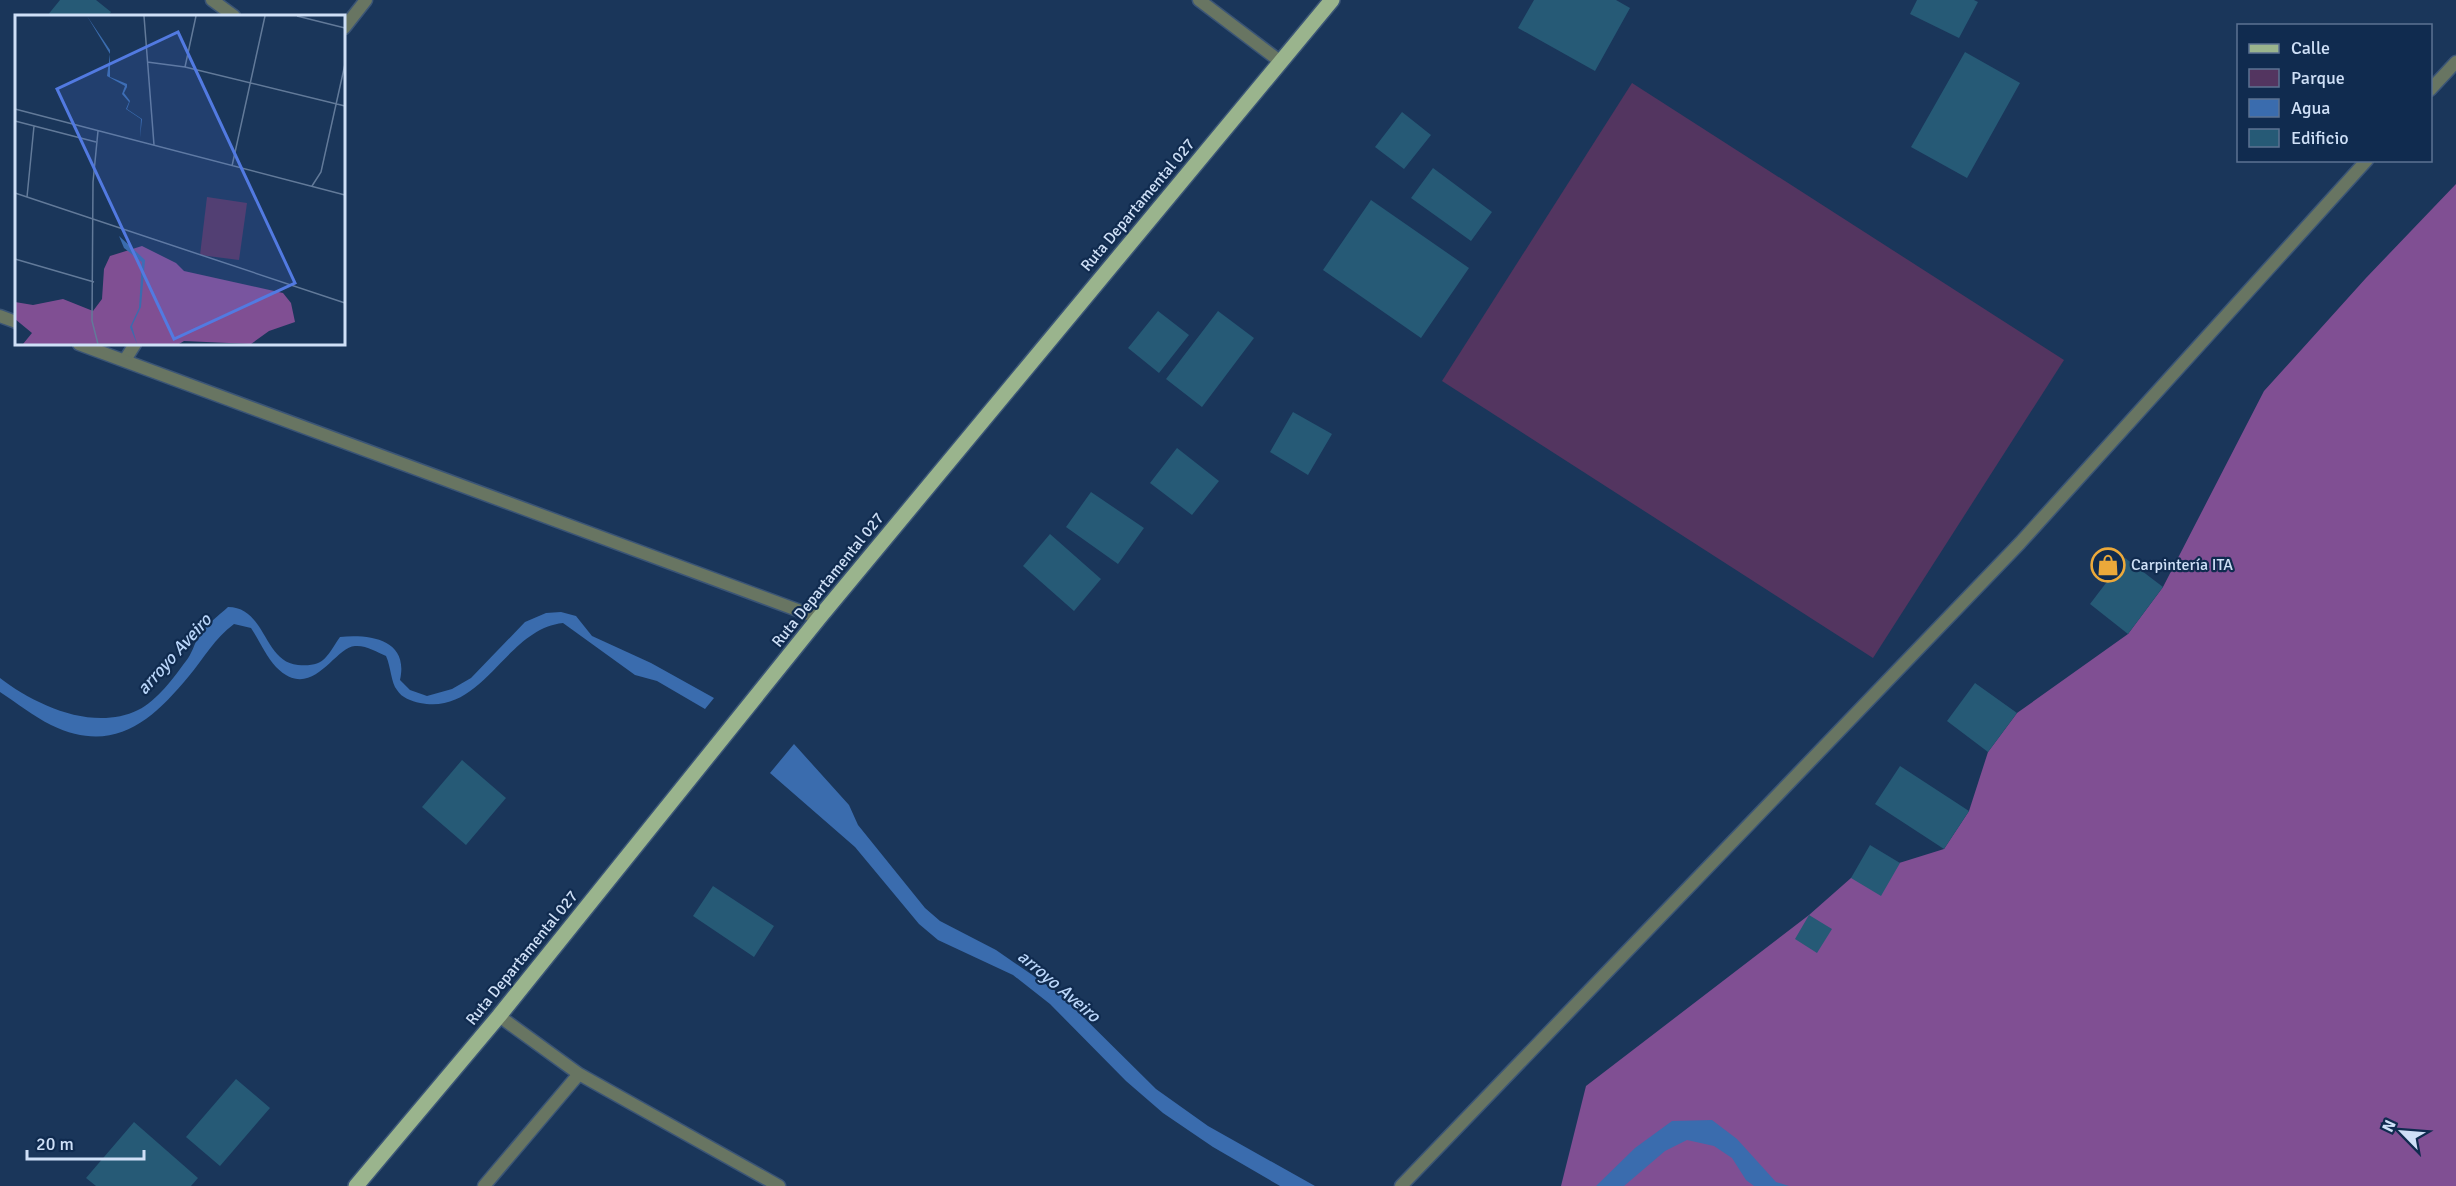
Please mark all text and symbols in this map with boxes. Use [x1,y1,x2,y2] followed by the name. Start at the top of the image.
[15,15,345,345] inset map
[2237,24,2432,162] legend
[2291,37,2330,59] text: Calle
[2291,67,2345,89] text: Parque
[2291,97,2330,119] text: Agua
[2291,127,2349,149] text: Edificio
[1077,134,1199,276] street label: Ruta Departamental 027
[768,509,888,651] street label: Ruta Departamental 027
[2090,547,2126,583] shop icon: Carpintería ITA
[2131,555,2233,575] place label: Carpintería ITA
[132,608,217,699] water label: arroyo Aveiro
[462,887,582,1029] street label: Ruta Departamental 027
[1013,945,1106,1028] water label: arroyo Aveiro
[2372,1102,2432,1162] north arrow
[2378,1117,2401,1135] text: N
[27,1123,144,1161] scale bar
[36,1133,74,1155] text: 20 m

